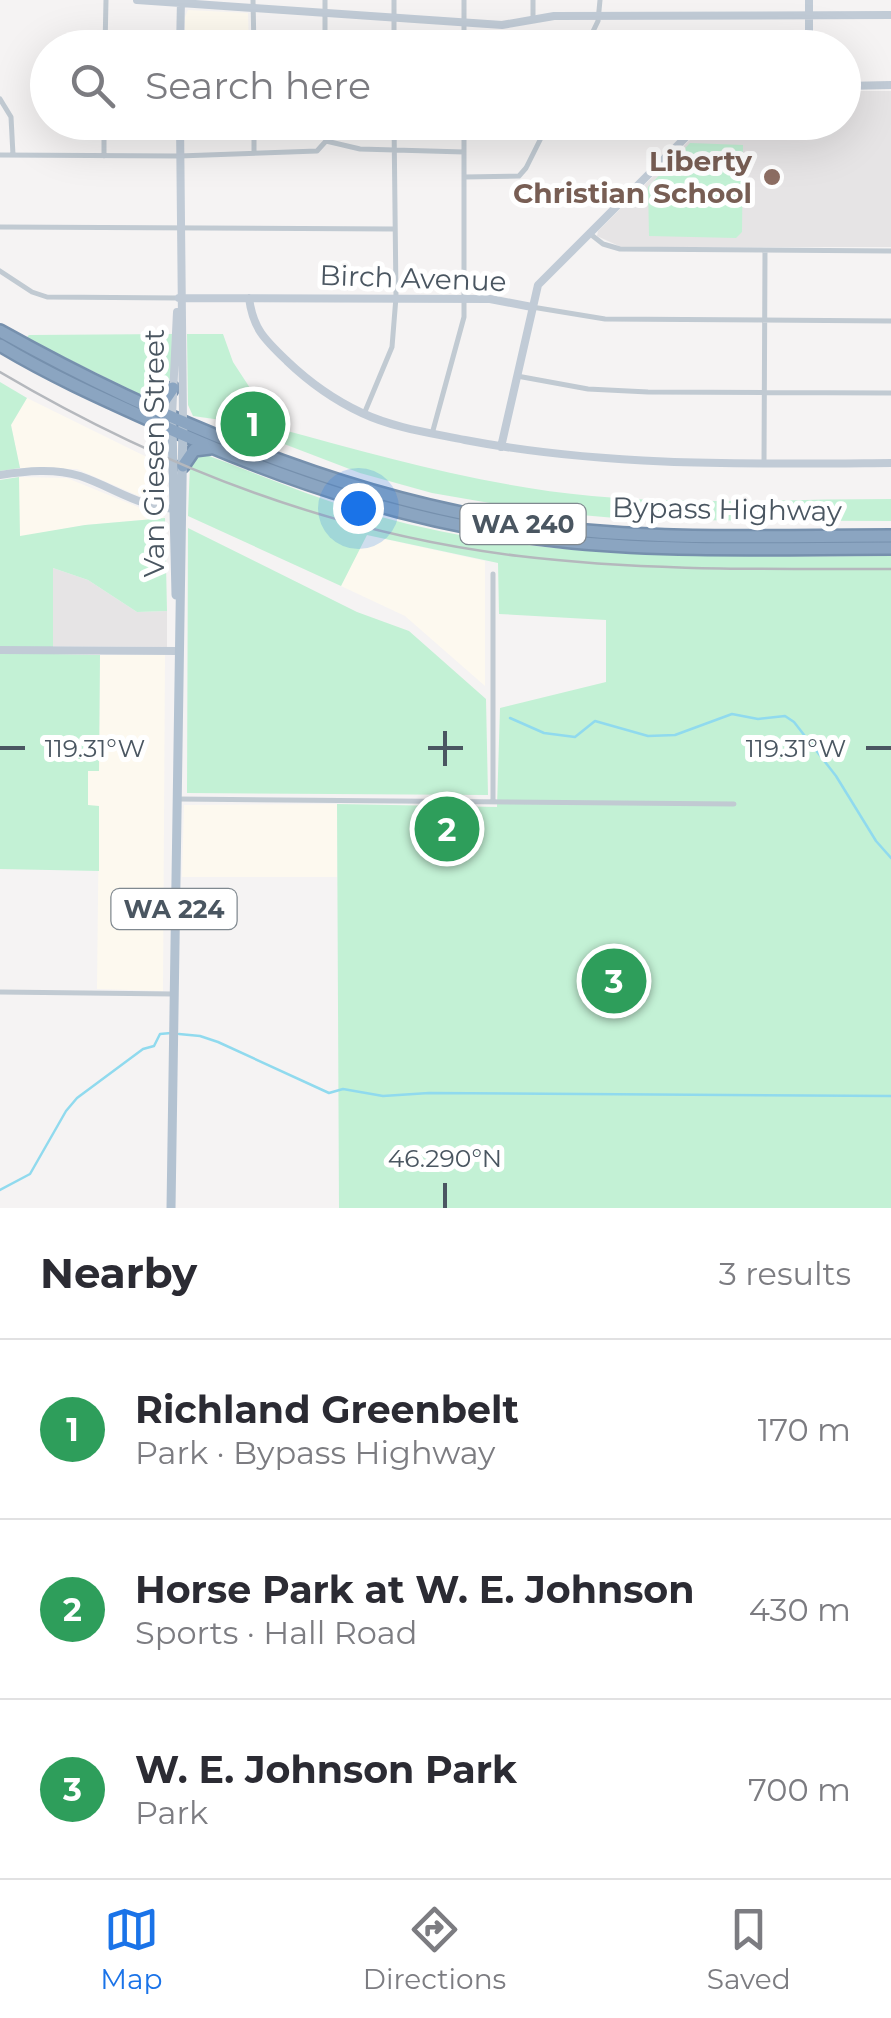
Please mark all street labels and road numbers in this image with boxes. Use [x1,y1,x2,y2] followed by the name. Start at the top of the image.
[319,258,507,298] street label: Birch Avenue
[137,329,171,577] street label: Van Giesen Street
[612,490,843,528] street label: Bypass Highway
[460,504,586,544] road number: WA 240
[111,889,236,929] road number: WA 224

